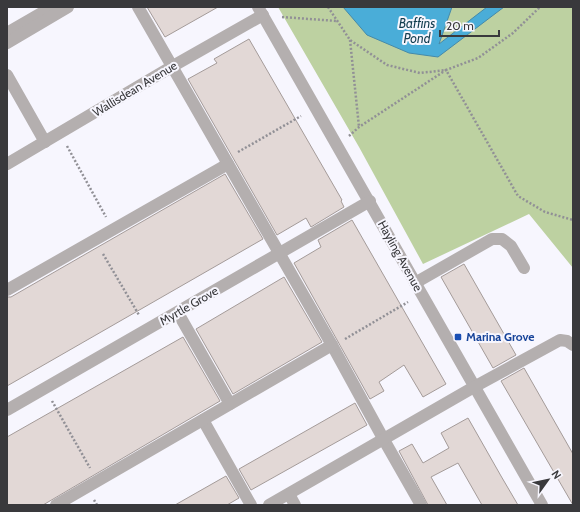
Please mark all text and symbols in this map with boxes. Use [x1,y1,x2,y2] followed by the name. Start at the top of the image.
[440,12,499,38] scale bar
[399,15,435,46] water label: Baffins Pond
[446,18,474,33] text: 20 m
[90,57,180,120] street label: Wallisdean Avenue
[375,218,426,294] street label: Hayling Avenue
[157,283,221,328] street label: Myrtle Grove
[466,329,535,344] place label: Marina Grove
[453,332,463,342] marker: Marina Grove
[528,460,568,500] north arrow
[548,467,564,482] text: N

